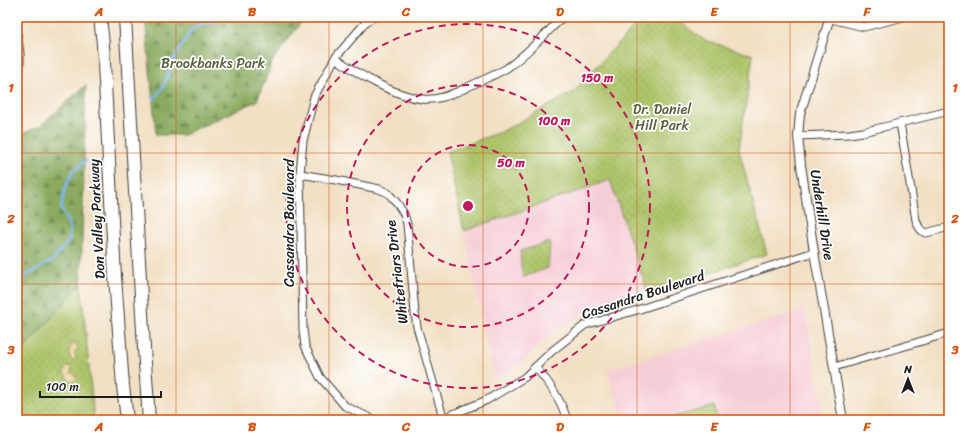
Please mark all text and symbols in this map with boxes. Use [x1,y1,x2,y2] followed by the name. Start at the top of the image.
[94,0,103,23] text: A
[248,0,257,23] text: B
[401,0,411,23] text: C
[556,0,564,23] text: D
[710,0,719,23] text: E
[862,0,871,23] text: F
[161,51,265,76] park label: Brookbanks Park
[581,67,614,89] text: 150 m
[8,76,14,99] text: 1
[952,76,958,99] text: 1
[633,97,692,138] park label: Dr. Daniel Hill Park
[538,110,571,132] text: 100 m
[497,152,525,174] text: 50 m
[277,157,302,287] street label: Cassandra Boulevard
[81,158,113,280] street label: Don Valley Parkway
[802,168,842,262] street label: Underhill Drive
[461,199,475,213] centre of rings
[6,207,15,230] text: 2
[950,207,959,230] text: 2
[378,218,416,325] street label: Whitefriars Drive
[578,263,709,327] street label: Cassandra Boulevard
[6,338,15,361] text: 3
[950,338,959,361] text: 3
[888,359,928,399] north arrow
[903,360,912,379] text: N
[40,373,161,399] scale bar
[46,376,79,398] text: 100 m
[94,415,103,437] text: A
[248,415,257,437] text: B
[401,415,411,437] text: C
[556,415,564,437] text: D
[710,415,719,437] text: E
[862,415,871,437] text: F

